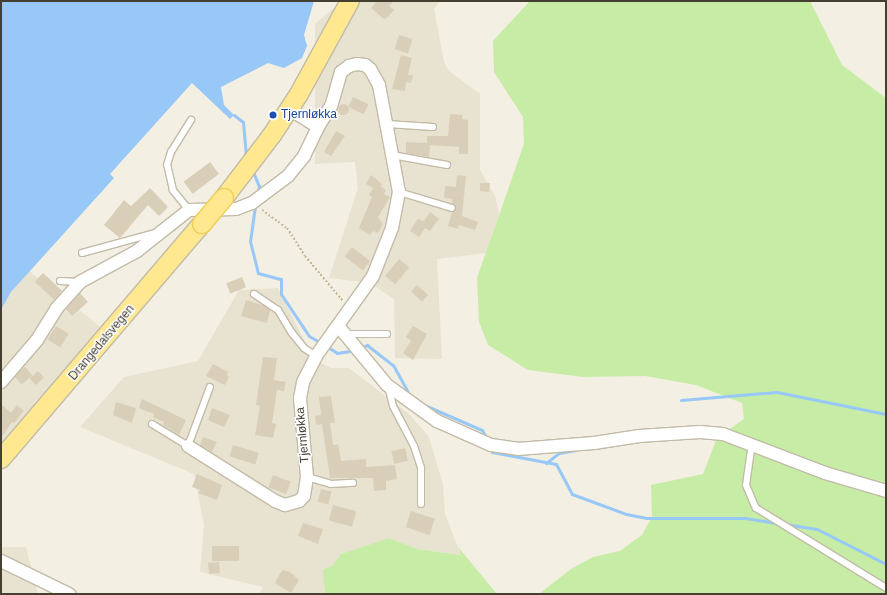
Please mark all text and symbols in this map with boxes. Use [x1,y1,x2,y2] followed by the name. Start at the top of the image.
[281,108,337,122] place label: Tjernløkka
[268,110,278,120] marker: Tjernløkka
[66,302,138,384] street label: Drangedalsvegen
[293,406,313,464] street label: Tjernløkka

